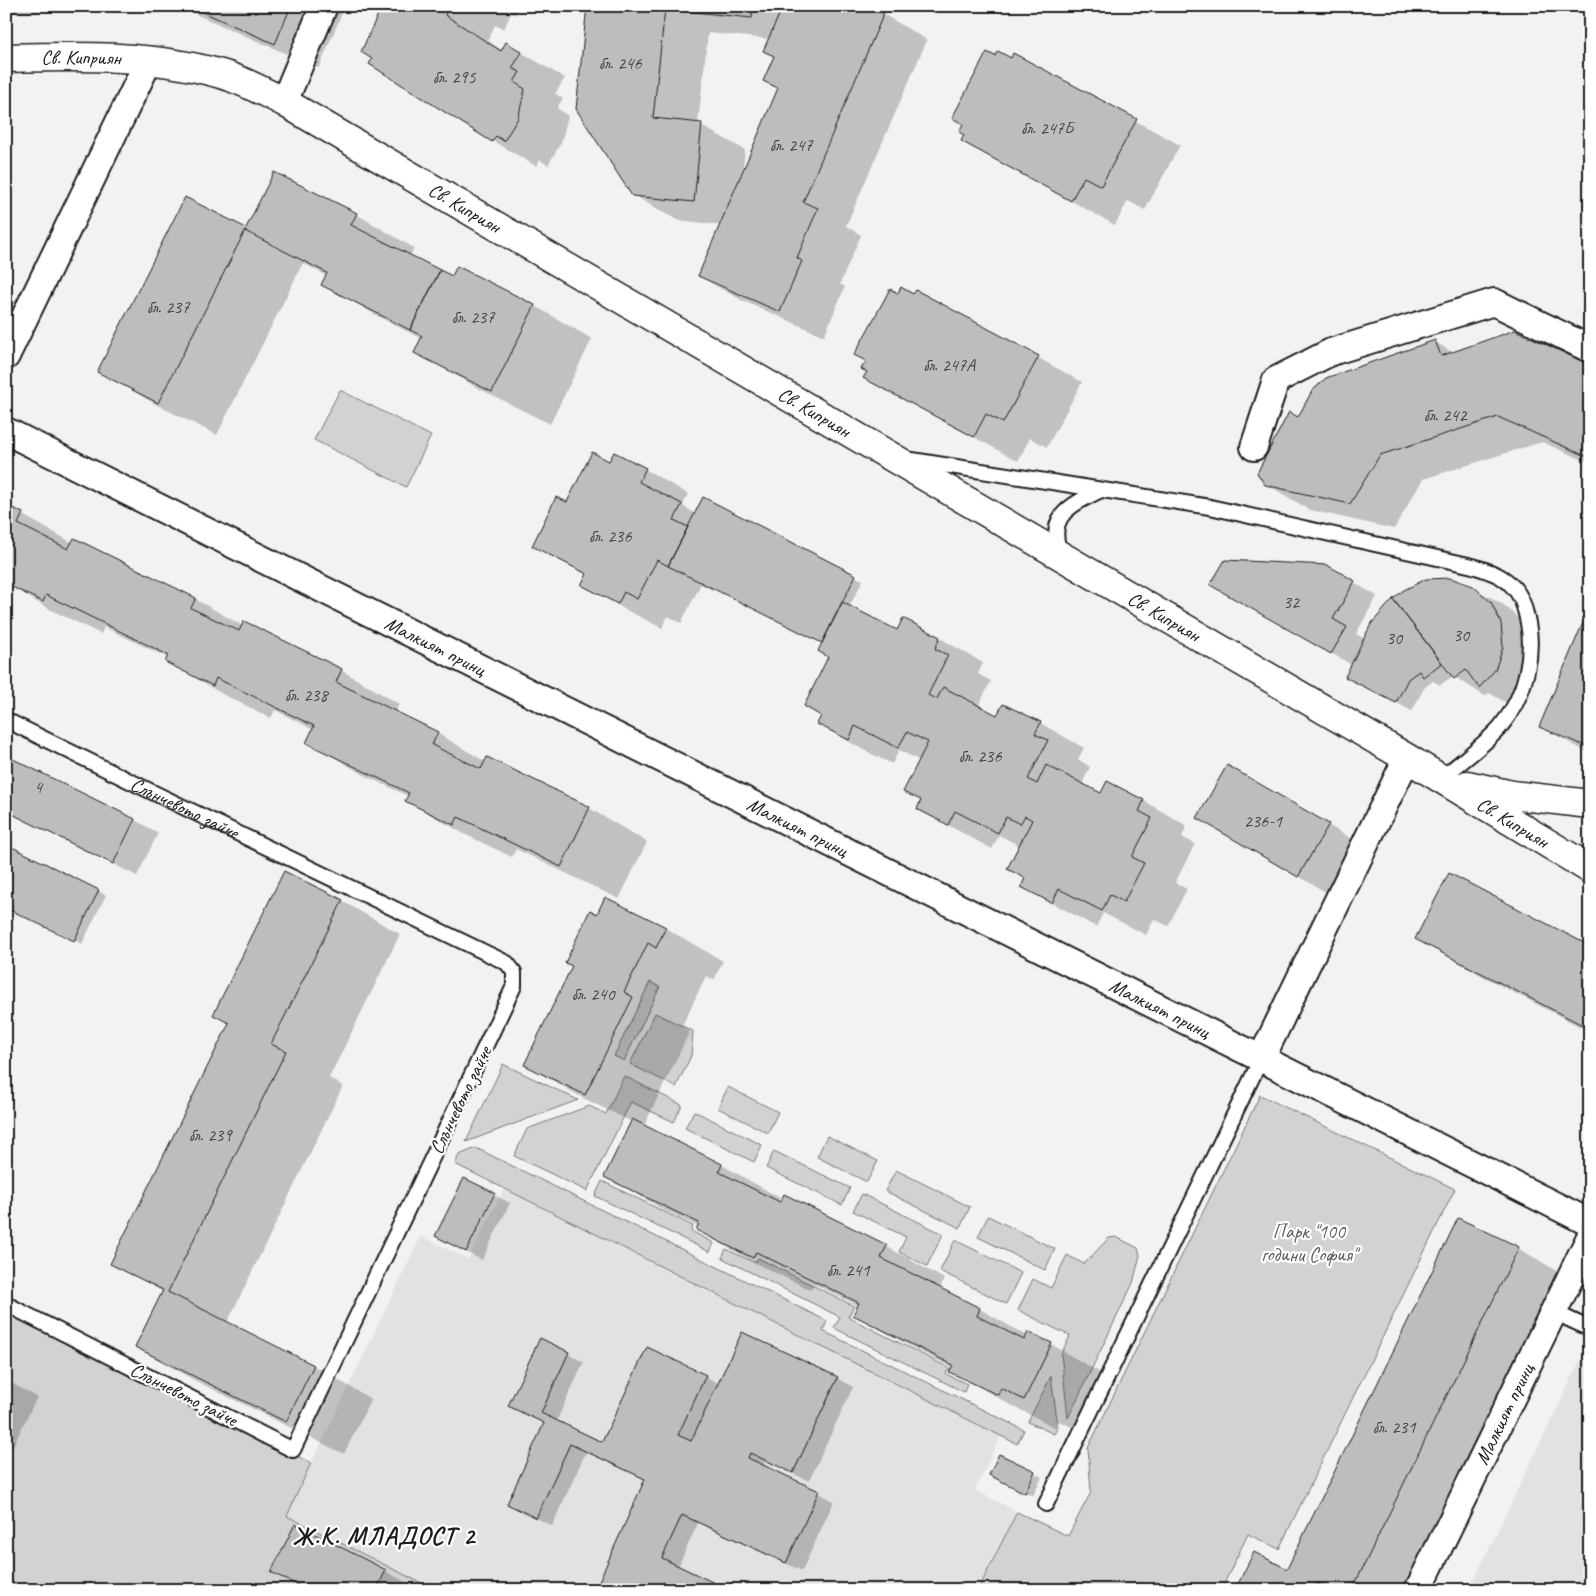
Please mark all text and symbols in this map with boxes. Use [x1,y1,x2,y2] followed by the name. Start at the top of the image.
[41,45,123,71] street label: Св. Киприян
[598,52,642,74] house number: бл. 246
[432,66,476,88] house number: бл. 295
[1021,117,1076,139] house number: бл. 247Б
[769,134,813,156] house number: бл. 247
[424,177,507,240] street label: Св. Киприян
[146,296,190,318] house number: бл. 237
[451,306,495,328] house number: бл. 237
[923,354,976,376] house number: бл. 247А
[774,381,857,444] street label: Св. Киприян
[1423,404,1468,426] house number: бл. 242
[588,525,632,547] house number: бл. 236
[1123,586,1206,648] street label: Св. Киприян
[1283,591,1301,613] house number: 32
[381,610,491,682] street label: Малкият принц
[1453,624,1471,646] house number: 30
[1386,627,1404,649] house number: 30
[284,684,329,706] house number: бл. 238
[958,745,1002,767] house number: бл. 236
[126,771,244,845] street label: Слънчевото зайче
[34,776,44,798] house number: 4
[1472,791,1555,855] street label: Св. Киприян
[743,792,853,864] street label: Малкият принц
[1244,810,1283,832] house number: 236-1
[1105,973,1216,1045] street label: Малкият принц
[571,983,616,1005] house number: бл. 240
[424,1041,498,1158] street label: Слънчевото зайче
[188,1124,233,1146] house number: бл. 239
[1261,1219,1361,1267] park label: Парк "100 години София"
[826,1259,870,1281] house number: бл. 241
[126,1357,243,1433] street label: Слънчевото зайче
[1469,1358,1540,1469] street label: Малкият принц
[1372,1416,1416,1438] house number: бл. 231
[293,1520,477,1552] district label: Ж.К. МЛАДОСТ 2

